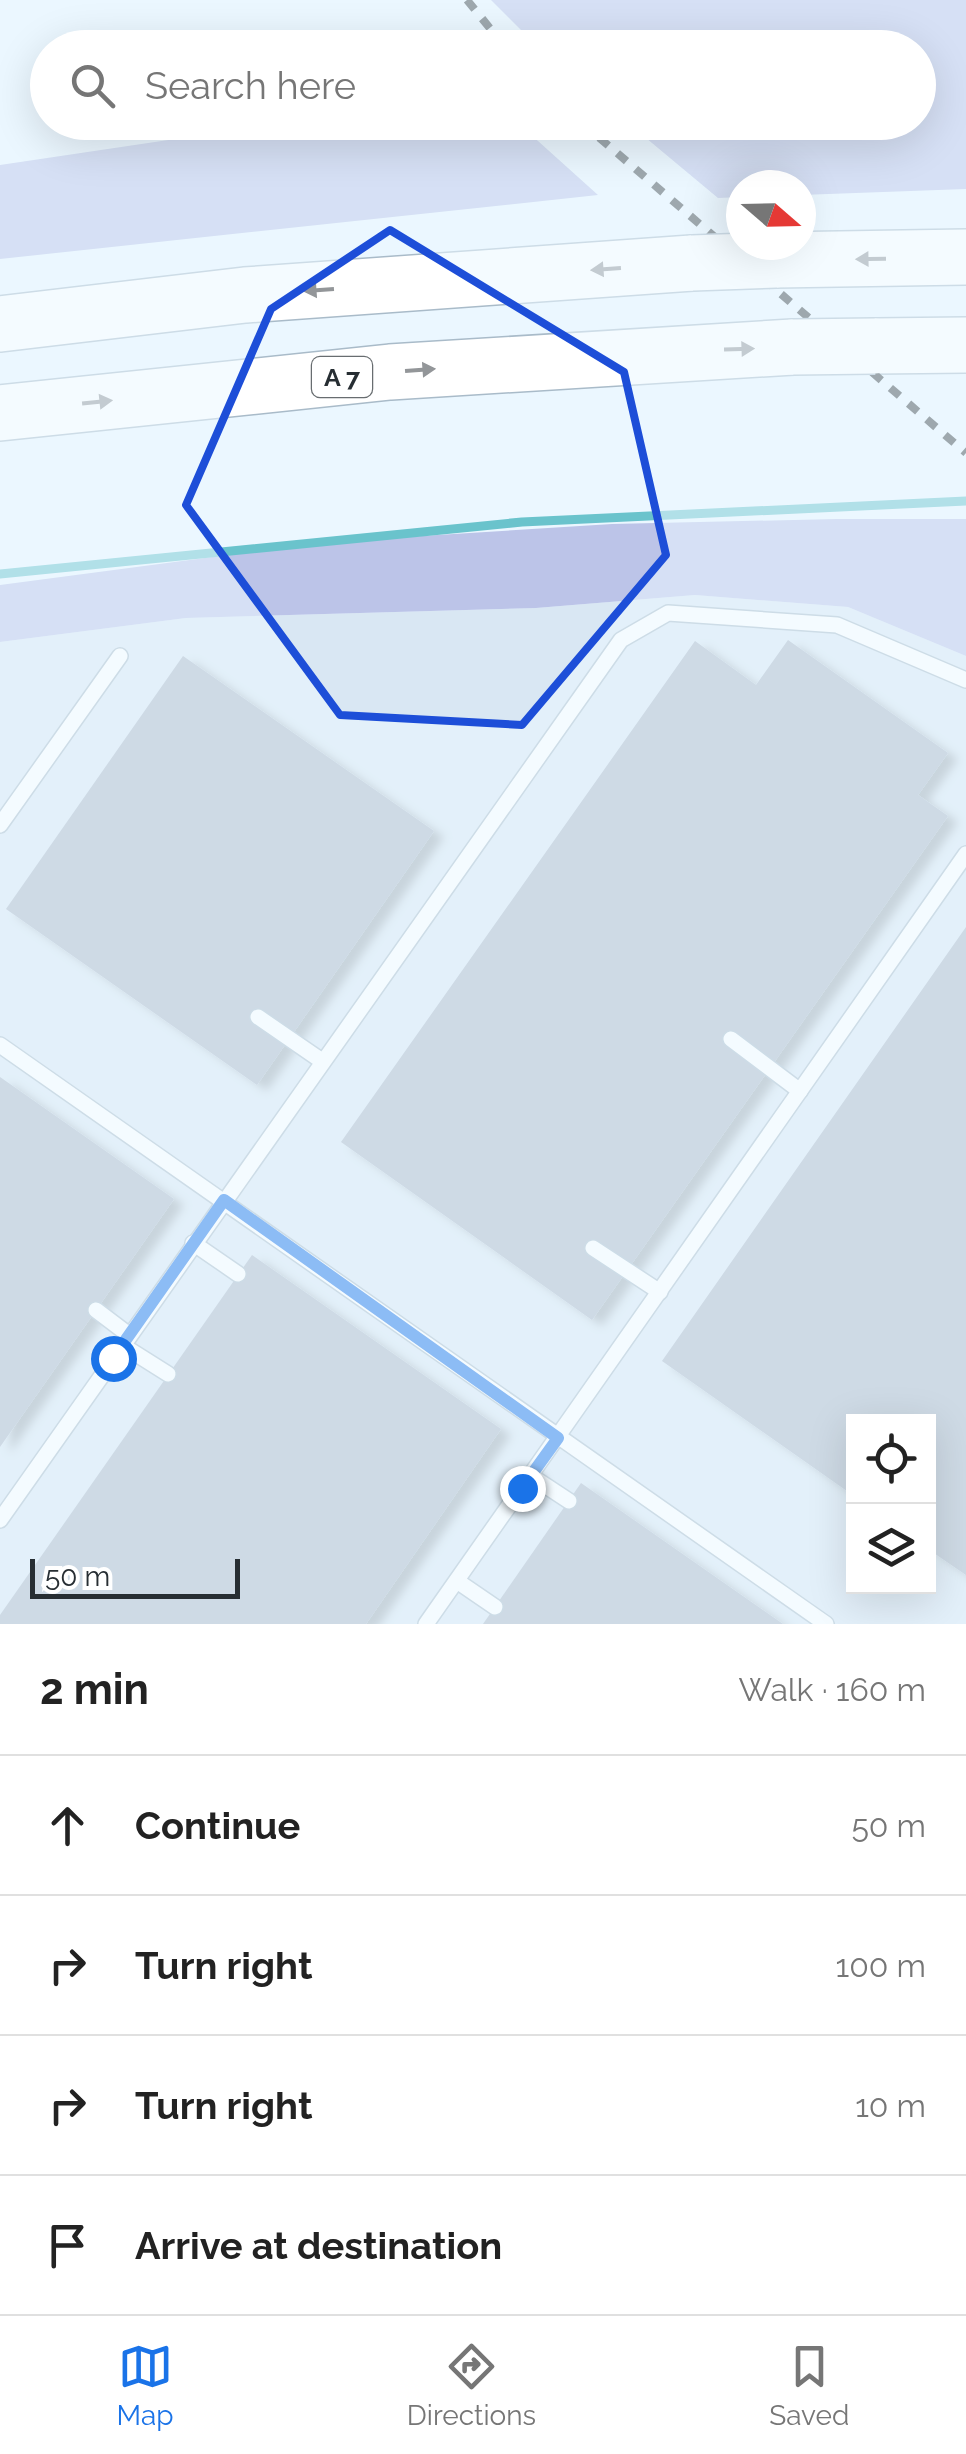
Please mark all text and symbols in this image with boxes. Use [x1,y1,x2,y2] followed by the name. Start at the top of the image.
[30,30,936,140] search box
[65,58,120,113] icon: search
[145,63,356,108] text: Search here
[726,170,816,260] north arrow
[854,251,886,267] one-way arrow
[590,261,622,277] one-way arrow
[302,282,334,298] one-way arrow
[723,341,755,357] one-way arrow
[312,357,372,397] road number: A 7
[405,362,437,378] one-way arrow
[81,394,113,410] one-way arrow
[91,1336,137,1382] route start
[846,1414,936,1594] map controls
[846,1414,936,1504] button: locate
[500,1466,546,1512] route end
[846,1504,936,1594] button: layers
[30,1554,240,1598] scale bar
[45,1560,110,1593] text: 50 m
[40,1665,149,1714] text: 2 min
[739,1671,926,1708] text: Walk · 160 m
[40,1798,95,1853] icon: ahead
[135,1803,300,1848] text: Continue
[851,1807,926,1844] text: 50 m
[40,1938,95,1993] icon: right
[135,1943,312,1988] text: Turn right
[836,1947,926,1984] text: 100 m
[40,2078,95,2133] icon: right
[135,2083,312,2128] text: Turn right
[855,2087,926,2124] text: 10 m
[40,2218,95,2273] icon: arrive
[135,2223,502,2268] text: Arrive at destination
[117,2339,174,2432] tab: Map
[407,2339,536,2432] tab: Directions
[769,2339,849,2432] tab: Saved

